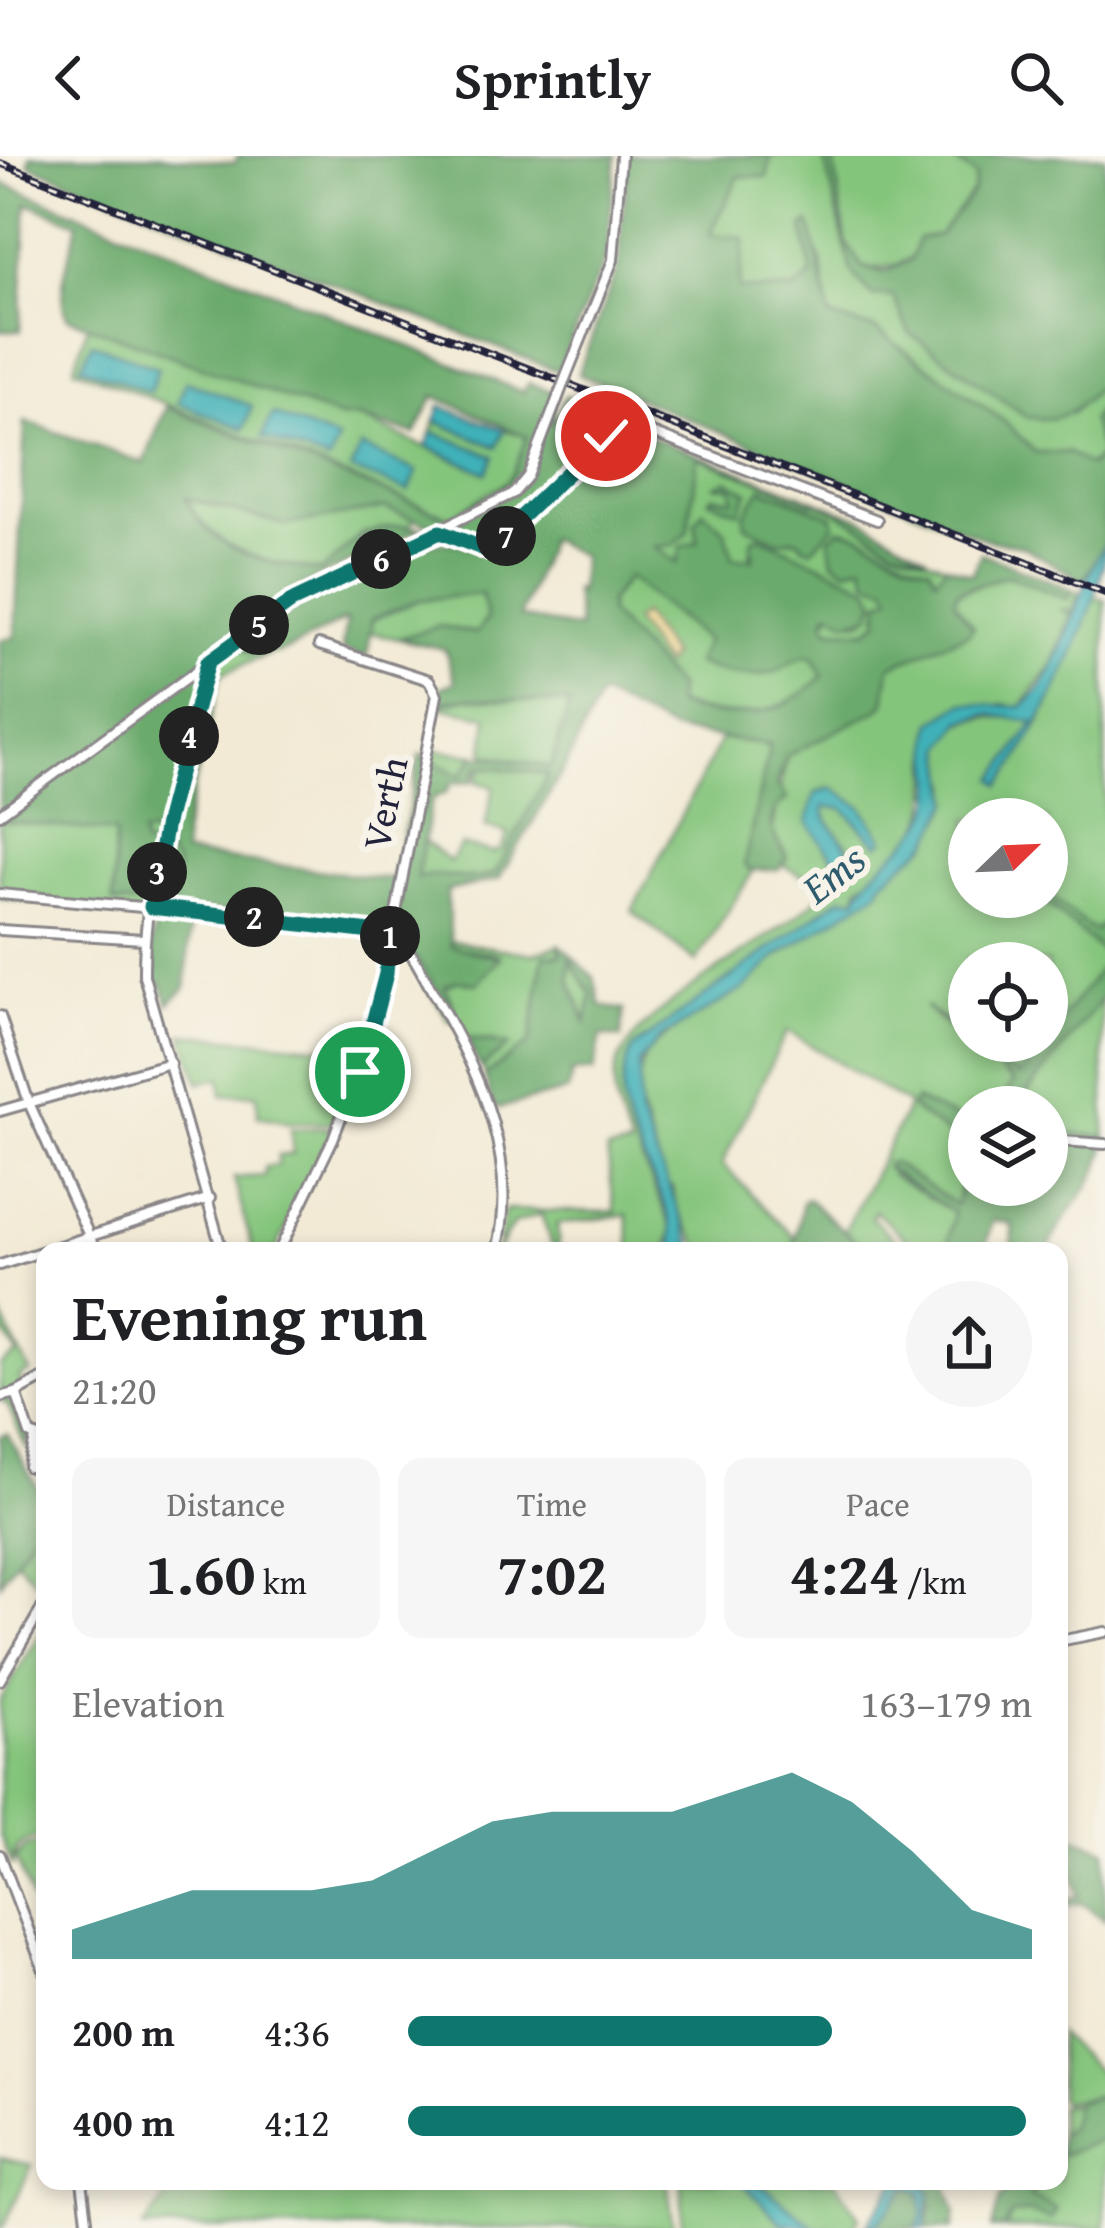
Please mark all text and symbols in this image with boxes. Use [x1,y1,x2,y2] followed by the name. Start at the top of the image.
[454,39,651,118] text: Sprintly
[36,45,102,111] icon: back
[1003,45,1069,111] icon: search
[555,385,657,487] pin
[573,403,639,469] icon: check
[476,506,536,566] pin: 7
[497,512,515,560] text: 7
[351,529,411,589] pin: 6
[372,535,390,583] text: 6
[229,595,289,655] pin: 5
[250,601,268,649] text: 5
[159,706,219,766] pin: 4
[180,712,198,760] text: 4
[346,751,422,855] street label: Verth
[948,798,1068,918] north arrow
[948,798,1068,1206] map controls
[788,829,878,918] water label: Ems
[127,842,187,902] pin: 3
[148,848,166,896] text: 3
[224,887,284,947] pin: 2
[245,893,263,941] text: 2
[360,906,420,966] pin: 1
[381,912,399,960] text: 1
[948,942,1068,1062] button: locate
[309,1021,411,1123] pin
[327,1039,393,1105] icon: arrive
[948,1086,1068,1206] button: layers
[72,1267,427,1364] text: Evening run
[906,1281,1032,1407] button: share
[72,1361,157,1418] text: 21:20
[167,1480,285,1528] text: Distance
[517,1480,587,1528] text: Time
[846,1480,910,1528] text: Pace
[145,1528,256,1616] text: 1.60
[497,1528,607,1616] text: 7:02
[790,1528,900,1616] text: 4:24
[256,1558,307,1606] text: km
[900,1558,966,1606] text: /km
[72,1674,225,1731] text: Elevation
[860,1674,1032,1731] text: 163–179 m
[72,2003,175,2060] text: 200 m
[264,2003,330,2060] text: 4:36
[72,2093,175,2150] text: 400 m
[264,2093,330,2150] text: 4:12

